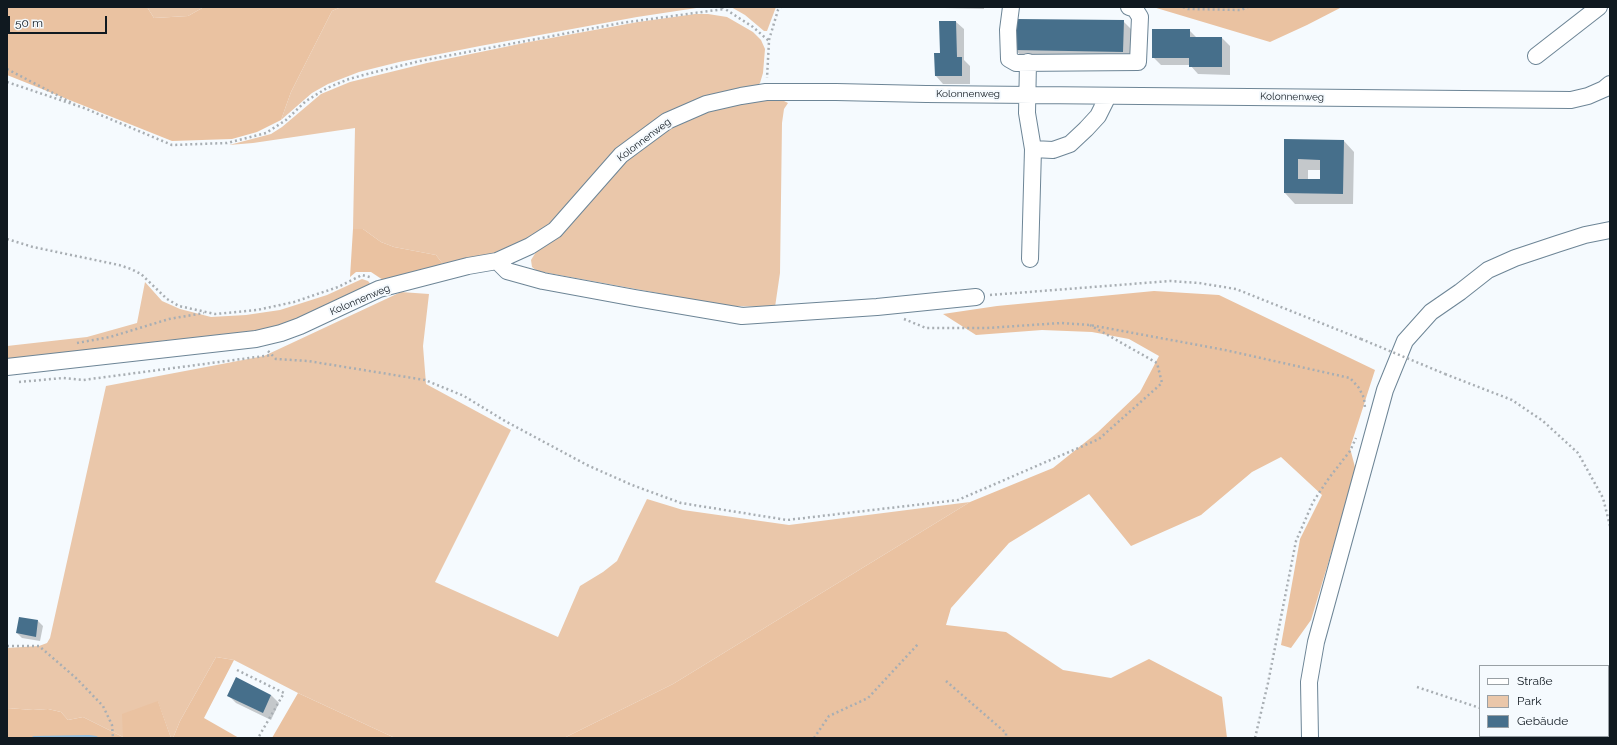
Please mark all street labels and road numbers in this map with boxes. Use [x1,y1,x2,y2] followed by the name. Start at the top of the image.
[936,88,1000,100] street label: Kolonnenweg
[1260,90,1324,104] street label: Kolonnenweg
[615,116,673,164] street label: Kolonnenweg
[328,282,392,318] street label: Kolonnenweg

